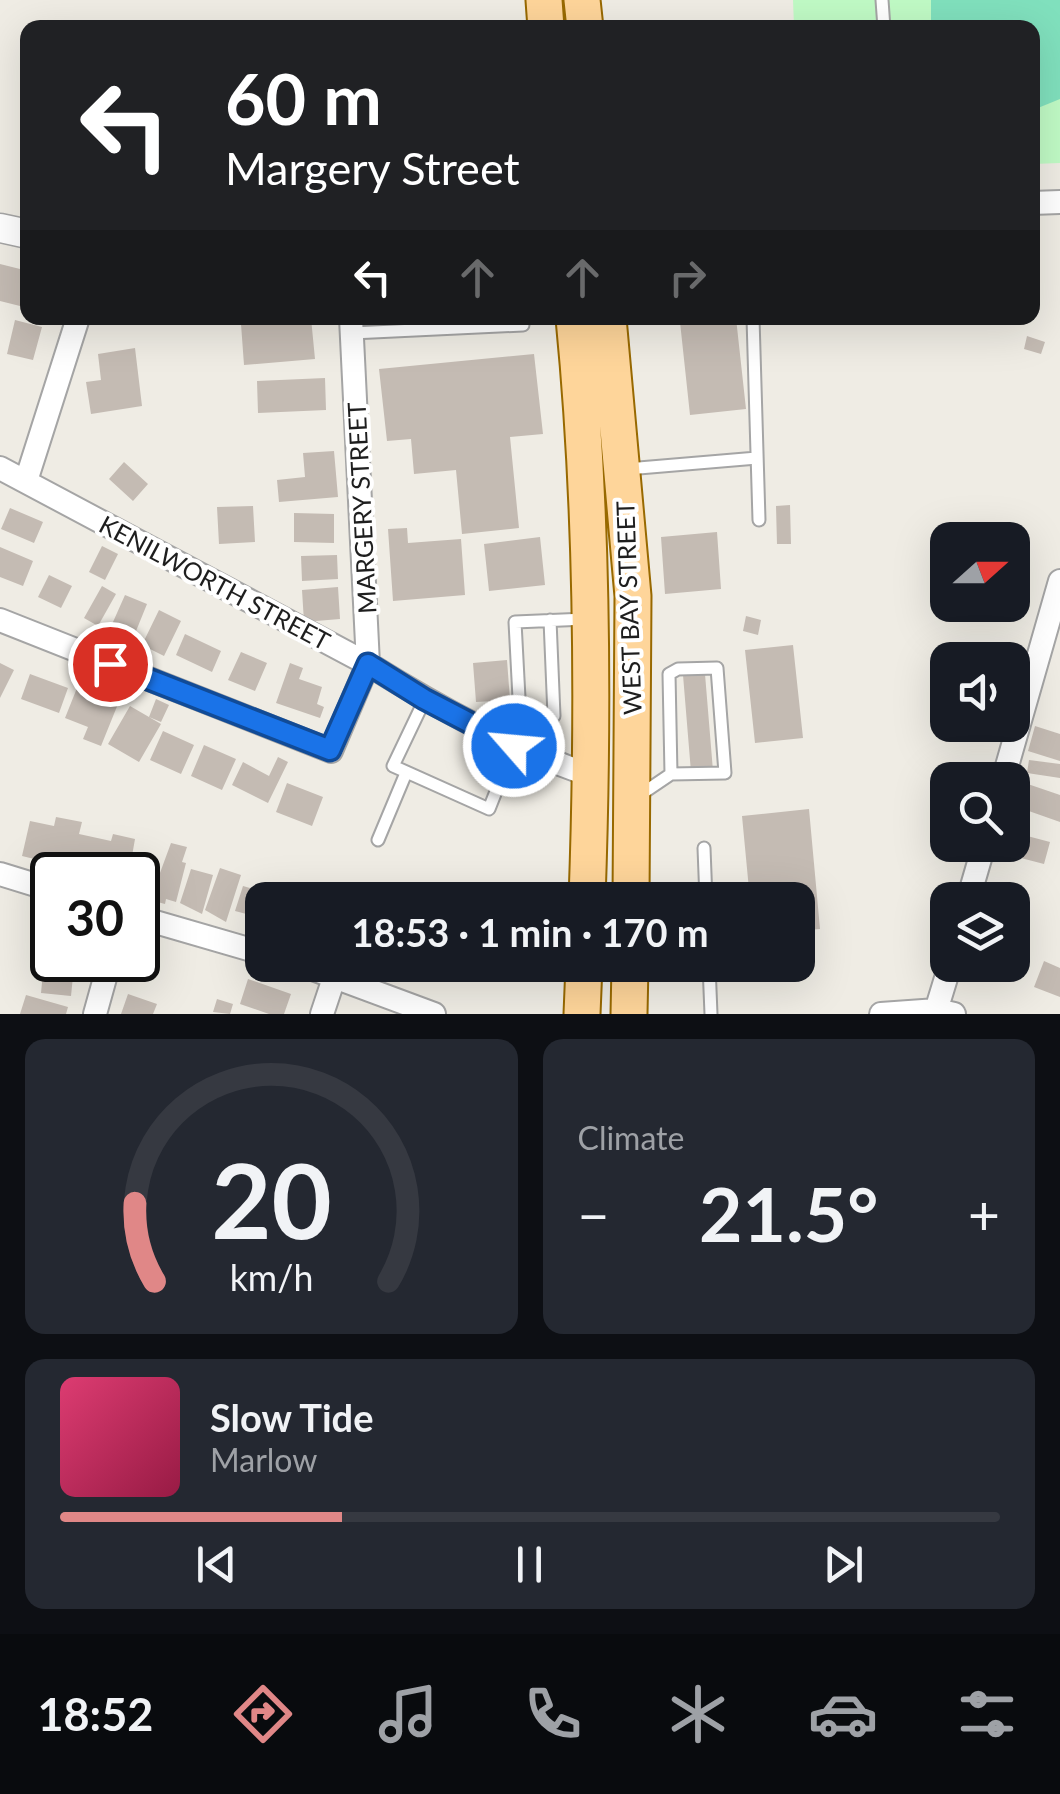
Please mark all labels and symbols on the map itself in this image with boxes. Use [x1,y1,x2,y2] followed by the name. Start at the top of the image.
[340,401,382,615] street label: MARGERY STREET
[609,500,647,715] street label: WEST BAY STREET
[95,508,336,656] street label: KENILWORTH STREET
[930,522,1030,622] north arrow
[68,622,153,707] pin
[462,694,566,798] position arrow
[30,852,160,982] speed limit sign: 30

